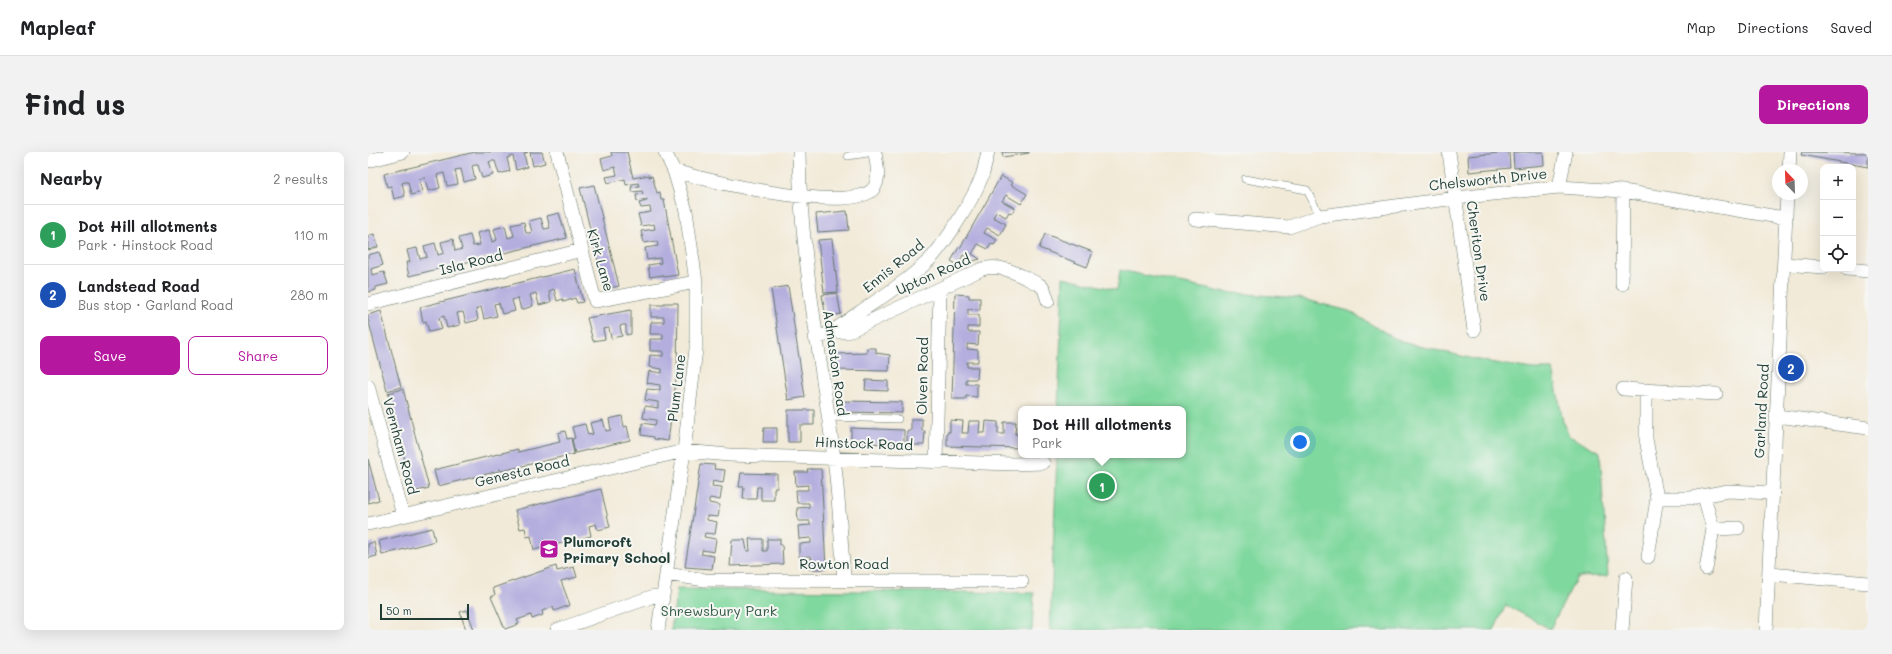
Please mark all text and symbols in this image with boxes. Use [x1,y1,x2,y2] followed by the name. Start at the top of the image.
[20,15,95,40] text: Mapleaf
[1687,18,1715,37] text: Map
[1737,18,1808,37] text: Directions
[1830,18,1872,37] text: Saved
[1759,85,1868,124] button: Directions
[24,86,125,122] text: Find us
[1428,163,1548,195] street label: Chelsworth Drive
[1772,164,1808,200] north arrow
[1820,164,1856,272] map controls
[1820,164,1856,200] button: +
[40,167,102,189] text: Nearby
[273,170,328,187] text: 2 results
[1463,199,1495,303] street label: Cheriton Drive
[1820,200,1856,236] button: −
[78,216,217,236] text: Dot Hill allotments
[50,226,56,243] text: 1
[294,226,328,243] text: 110 m
[583,227,619,293] street label: Kirk Lane
[858,235,928,297] street label: Ennis Road
[78,236,213,253] text: Park · Hinstock Road
[1820,236,1856,272] button: locate
[437,245,505,279] street label: Isla Road
[893,249,973,299] street label: Upton Road
[78,276,199,296] text: Landstead Road
[49,286,57,303] text: 2
[290,286,328,303] text: 280 m
[78,296,233,313] text: Bus stop · Garland Road
[819,309,853,417] street label: Admaston Road
[40,336,180,375] button: Save
[188,336,328,375] button: Share
[912,337,932,415] street label: Olven Road
[662,353,690,423] street label: Plum Lane
[1778,353,1804,383] pin: 2
[1749,363,1773,459] street label: Garland Road
[379,395,423,497] street label: Vernham Road
[1018,406,1186,458] popup
[1032,414,1172,434] text: Dot Hill allotments
[815,432,914,454] street label: Hinstock Road
[1290,432,1310,452] your location
[1032,434,1062,451] text: Park
[473,451,571,491] street label: Genesta Road
[1089,471,1115,501] pin: 1
[563,532,670,567] place label: Plumcroft Primary School
[538,538,560,560] school or university icon: Plumcroft Primary School
[799,554,889,573] street label: Rowton Road
[661,601,777,620] park label: Shrewsbury Park
[380,602,469,621] scale bar
[386,603,412,618] text: 50 m

